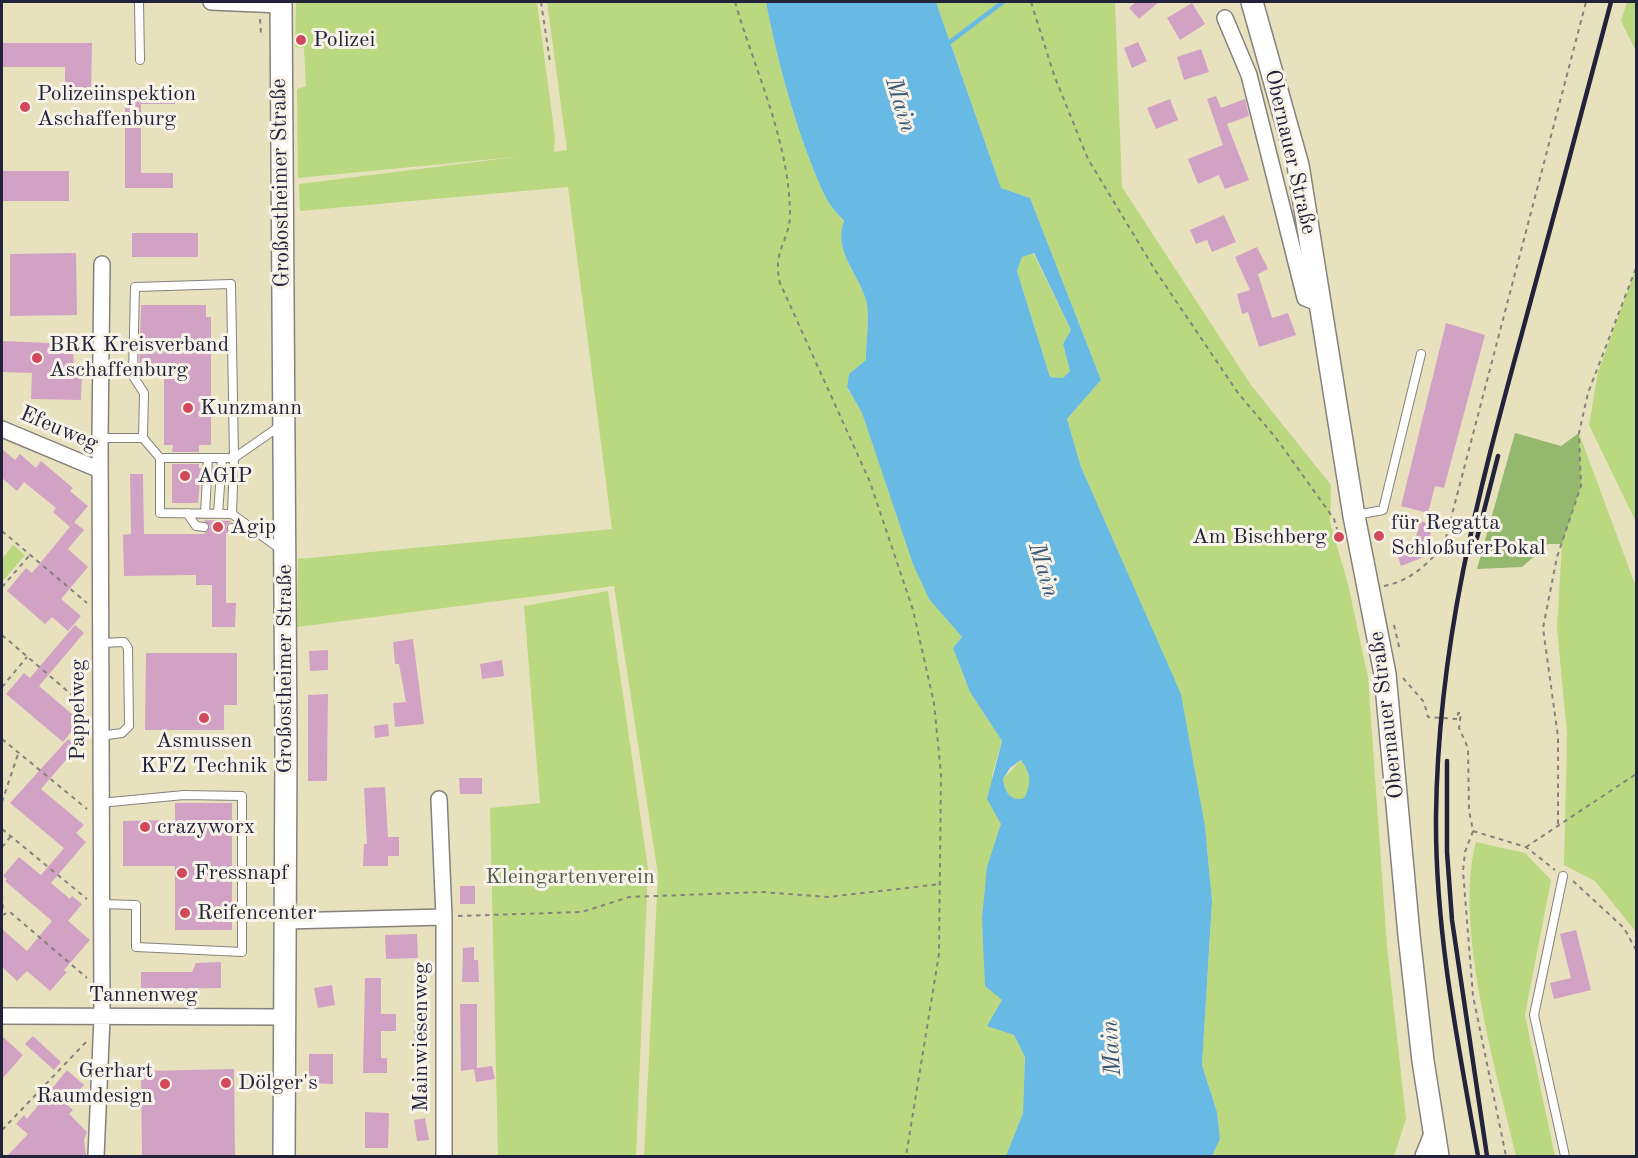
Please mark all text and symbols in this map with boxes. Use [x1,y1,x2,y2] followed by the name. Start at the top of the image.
[313,27,375,53] place label: Polizei
[294,33,308,47] marker: Polizei
[1258,67,1322,237] street label: Obernauer Straße
[878,74,922,136] water label: Main
[266,78,296,288] street label: Großostheimer Straße
[37,81,196,132] place label: Polizeiinspektion Aschaffenburg
[18,100,32,114] marker: Polizeiinspektion Aschaffenburg
[49,332,229,384] place label: BRK Kreisverband Aschaffenburg
[30,351,44,365] marker: BRK Kreisverband Aschaffenburg
[200,395,302,421] place label: Kunzmann
[16,401,102,457] street label: Efeuweg
[181,401,195,415] marker: Kunzmann
[197,463,252,489] place label: AGIP
[178,469,192,483] marker: AGIP
[1391,510,1546,562] place label: für Regatta SchloßuferPokal
[230,514,276,540] place label: Agip
[211,520,225,534] marker: Agip
[1192,524,1327,550] place label: Am Bischberg
[1372,529,1386,543] marker: für Regatta SchloßuferPokal
[1332,530,1346,544] marker: Am Bischberg
[1021,539,1065,601] water label: Main
[272,564,298,774] street label: Großostheimer Straße
[1364,630,1410,800] street label: Obernauer Straße
[65,659,91,761] street label: Pappelweg
[197,711,211,725] marker: Asmussen KFZ Technik
[140,728,268,780] place label: Asmussen KFZ Technik
[157,814,255,840] place label: crazyworx
[138,820,152,834] marker: crazyworx
[194,860,289,886] place label: Fressnapf
[485,864,655,890] park label: Kleingartenverein
[175,866,189,880] marker: Fressnapf
[197,900,317,926] place label: Reifencenter
[178,906,192,920] marker: Reifencenter
[408,962,434,1112] street label: Mainwiesenweg
[88,982,198,1008] street label: Tannenweg
[1096,1019,1128,1077] water label: Main
[36,1058,153,1110] place label: Gerhart Raumdesign
[238,1070,318,1096] place label: Dölger's
[219,1076,233,1090] marker: Dölger's
[158,1077,172,1091] marker: Gerhart Raumdesign

